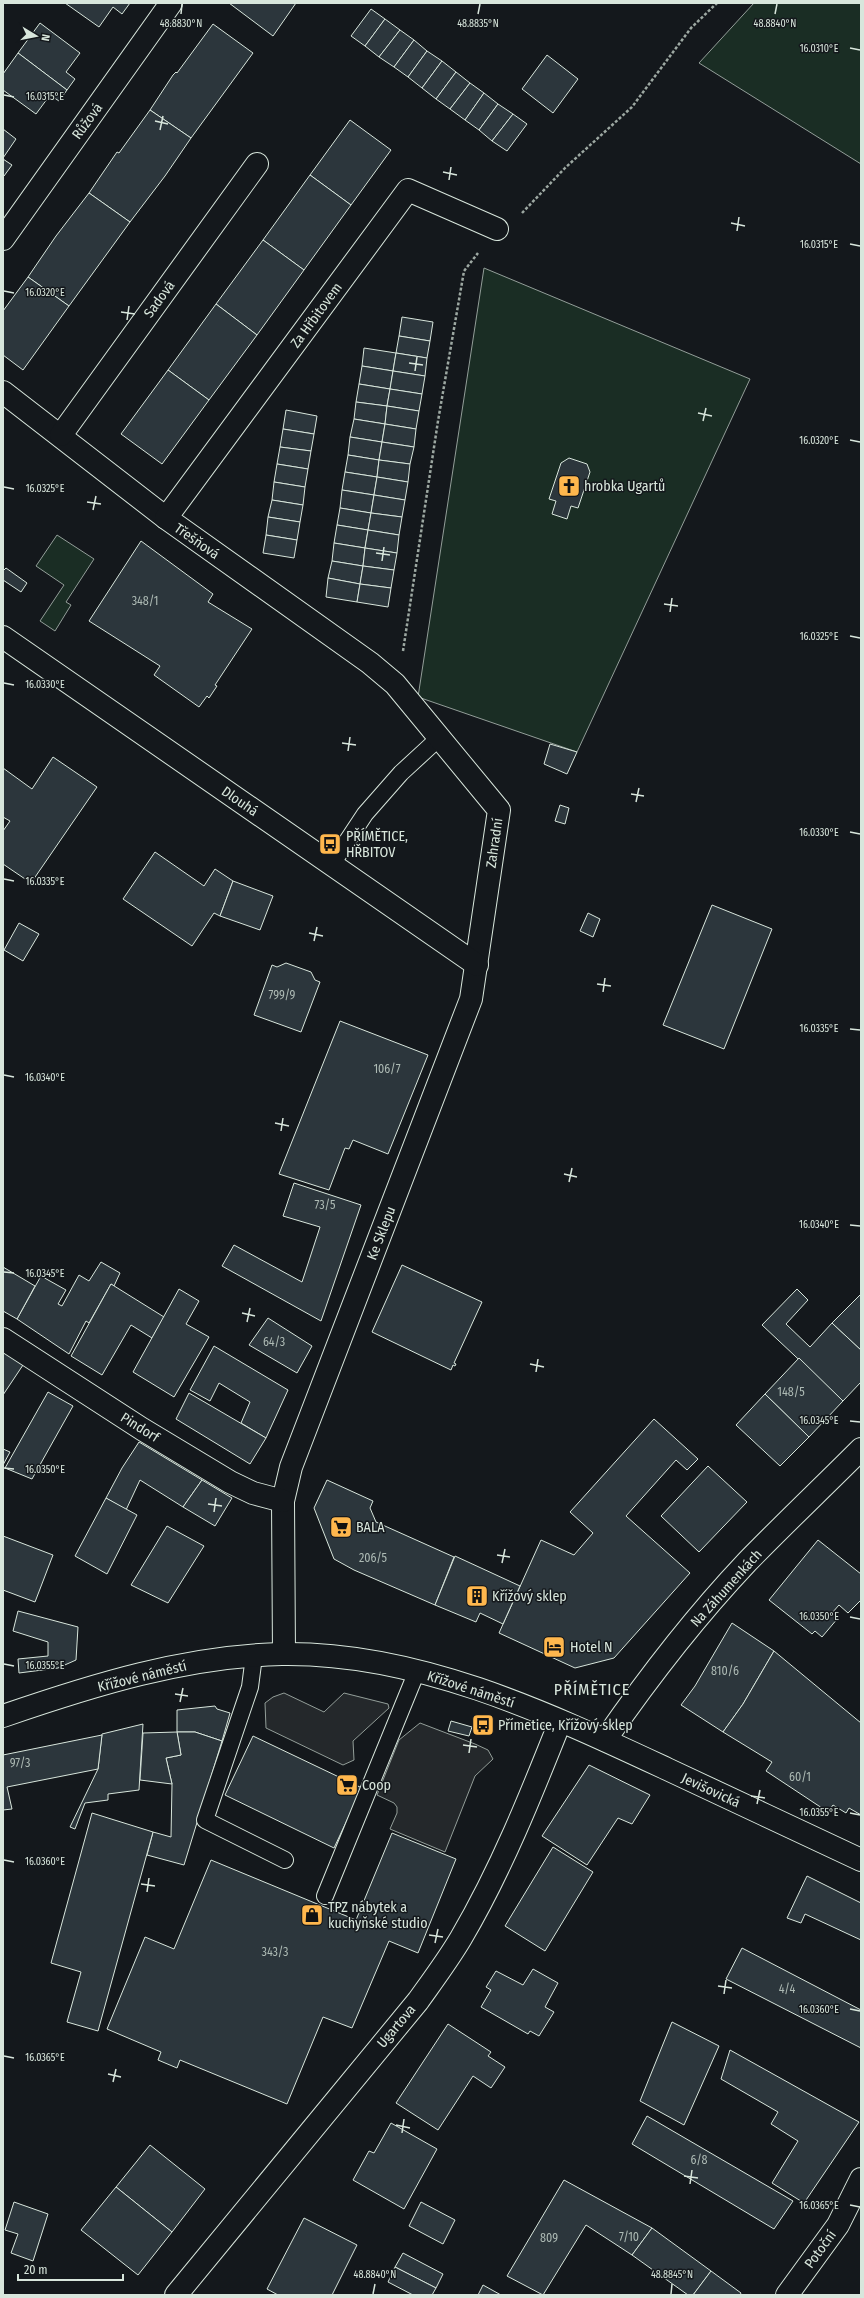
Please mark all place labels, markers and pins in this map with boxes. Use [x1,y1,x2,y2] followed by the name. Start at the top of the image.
[556,473,582,499] church icon: hrobka Ugartů
[584,478,665,495] place label: hrobka Ugartů
[346,827,408,861] place label: PŘÍMĚTICE, HŘBITOV
[317,831,343,857] bus stop icon: PŘÍMĚTICE, HŘBITOV
[328,1514,354,1540] supermarket icon: BALA
[356,1519,385,1536] place label: BALA
[464,1583,490,1609] building icon: Křížový sklep
[492,1588,567,1605] place label: Křížový sklep
[541,1634,567,1660] hotel icon: Hotel N
[570,1639,613,1656] place label: Hotel N
[470,1712,496,1738] bus stop icon: Přímetice, Křížový sklep
[498,1717,633,1734] place label: Přímetice, Křížový sklep
[334,1772,360,1798] supermarket icon: Coop
[362,1777,391,1794] place label: Coop
[328,1899,428,1932] place label: TPZ nábytek a kuchyňské studio
[299,1902,325,1928] shop icon: TPZ nábytek a kuchyňské studio

